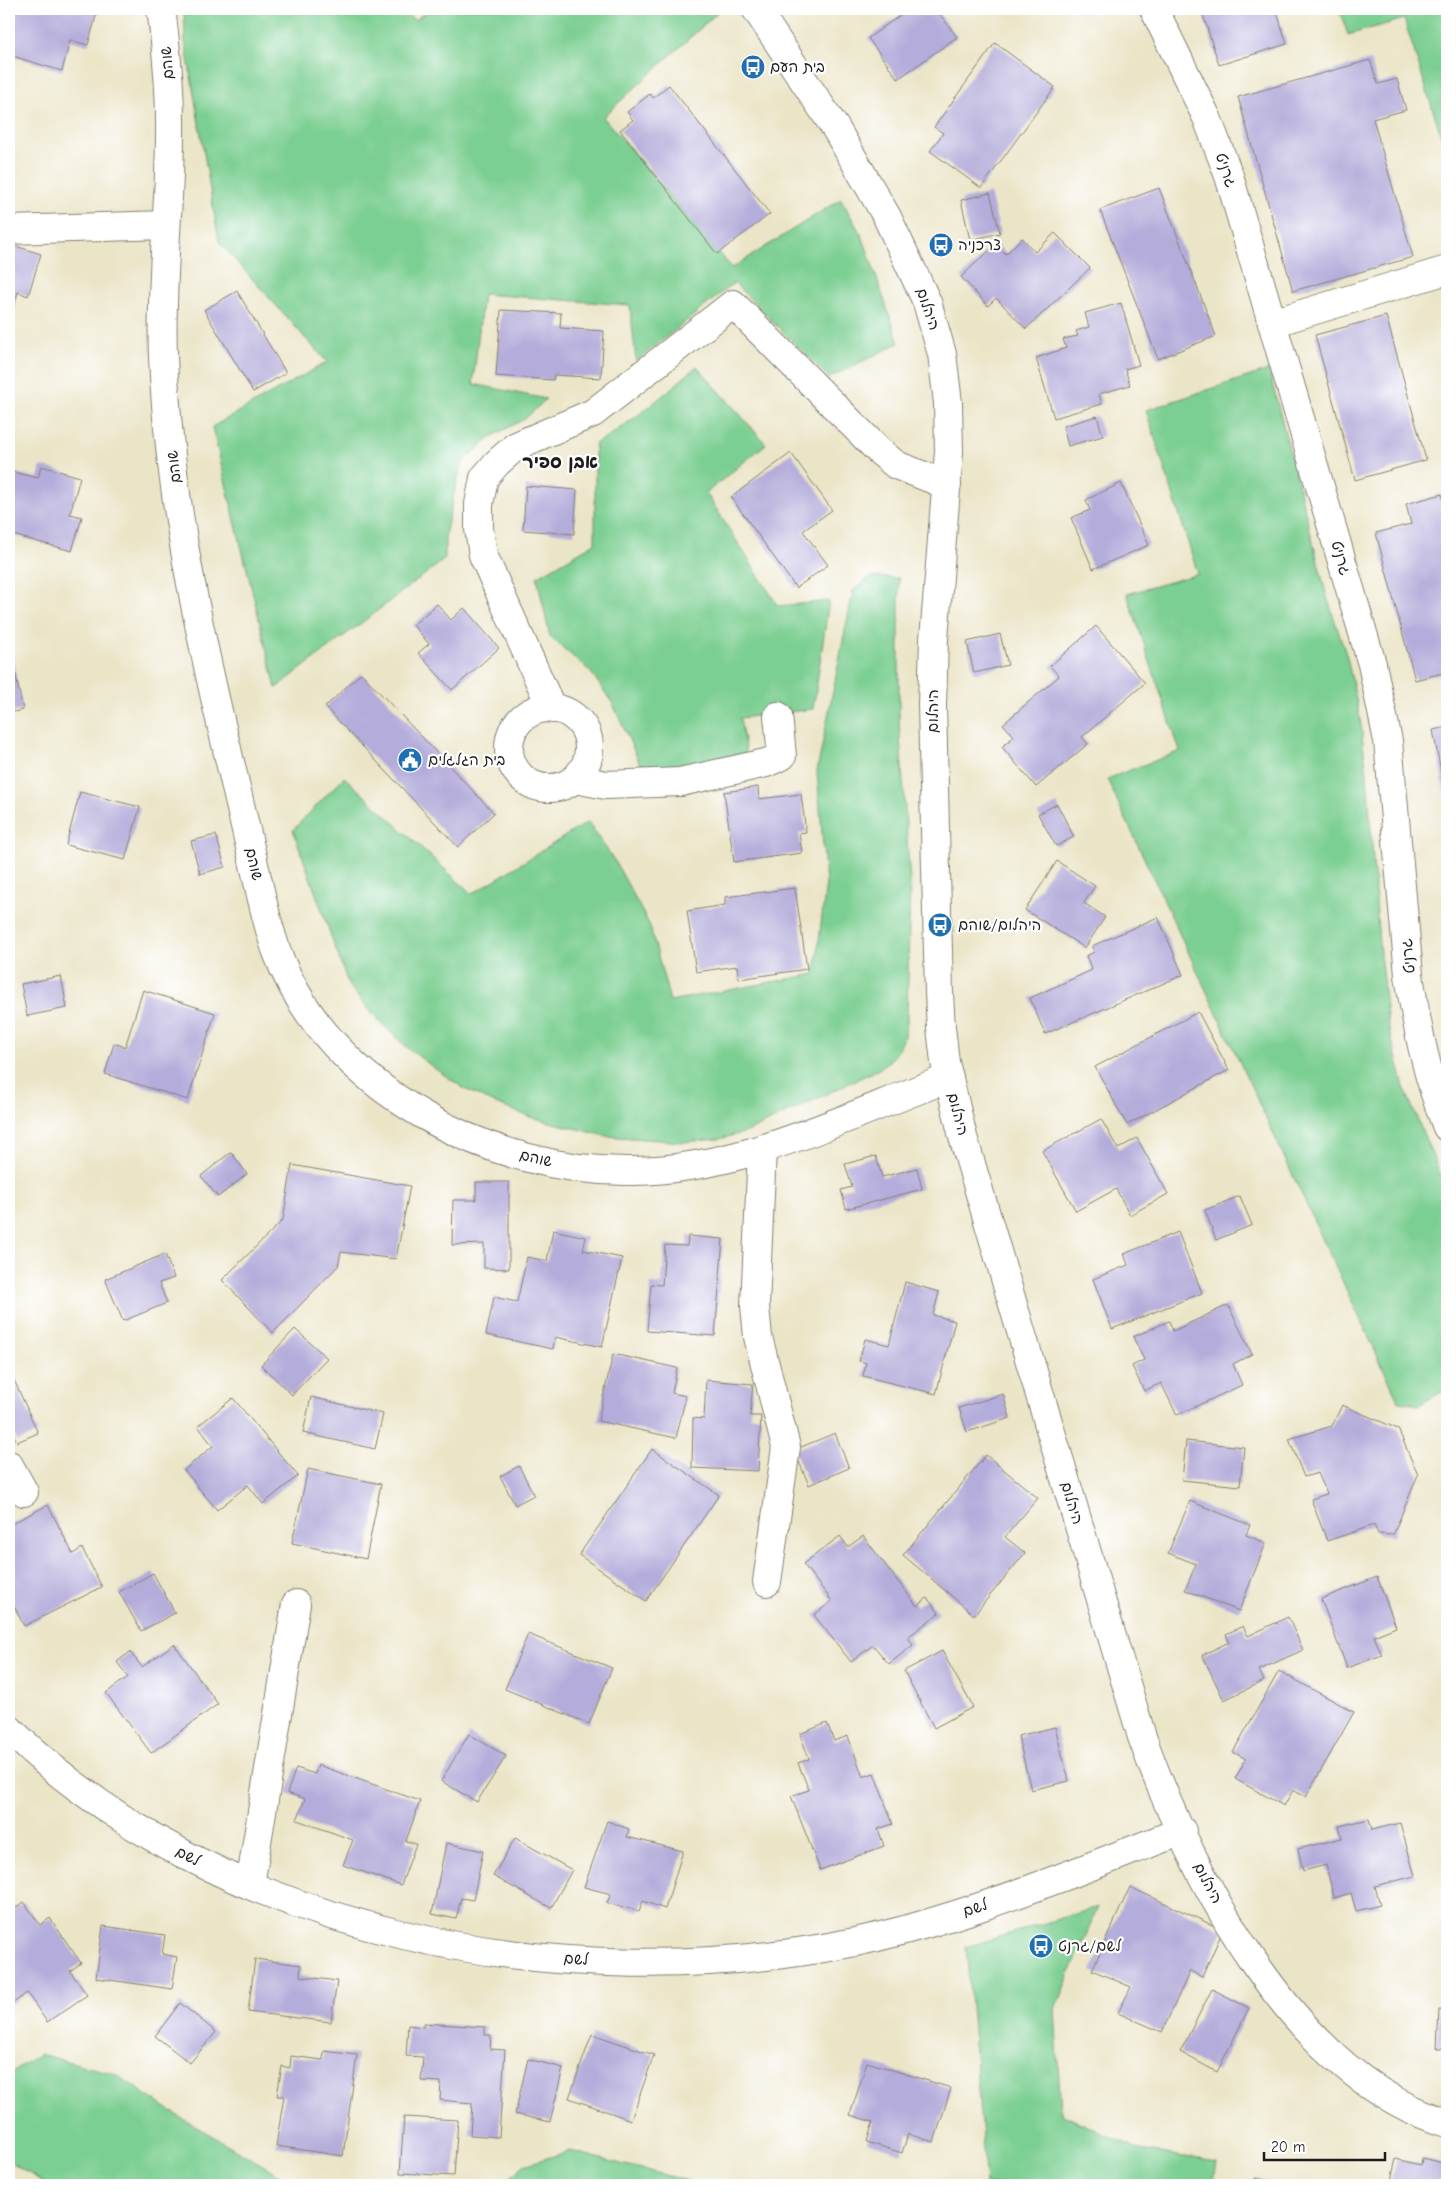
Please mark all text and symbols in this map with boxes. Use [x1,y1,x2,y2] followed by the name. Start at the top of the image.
[157,45,177,80] street label: שוהם
[740,54,766,80] bus stop icon: בית העם
[770,58,825,76] place label: בית העם
[1212,150,1240,190] street label: גרניט
[928,232,954,258] bus stop icon: צרכניה
[958,236,1001,254] place label: צרכניה
[912,285,944,333] street label: היהלום
[163,449,185,485] street label: שוהם
[522,452,598,473] district label: אבן ספיר
[1328,539,1354,577] street label: גרניט
[924,689,942,733] street label: היהלום
[397,747,423,773] public building icon: בית הגלגלים
[428,751,505,769] place label: בית הגלגלים
[242,846,267,882] street label: שוהם
[927,912,953,938] bus stop icon: היהלום/שוהם
[958,916,1041,934] place label: היהלום/שוהם
[1397,938,1419,974] street label: גרניט
[944,1091,972,1137] street label: היהלום
[518,1146,554,1171] street label: שוהם
[1057,1479,1087,1527] street label: היהלום
[173,1842,204,1870] street label: לשם
[1190,1859,1226,1907] street label: היהלום
[960,1895,991,1921] street label: לשם
[1028,1933,1054,1959] bus stop icon: לשם/גרנט
[1058,1937,1122,1955] place label: לשם/גרנט
[563,1949,590,1969] street label: לשם
[1264,2129,1385,2161] scale bar
[1271,2138,1305,2156] text: 20 m

